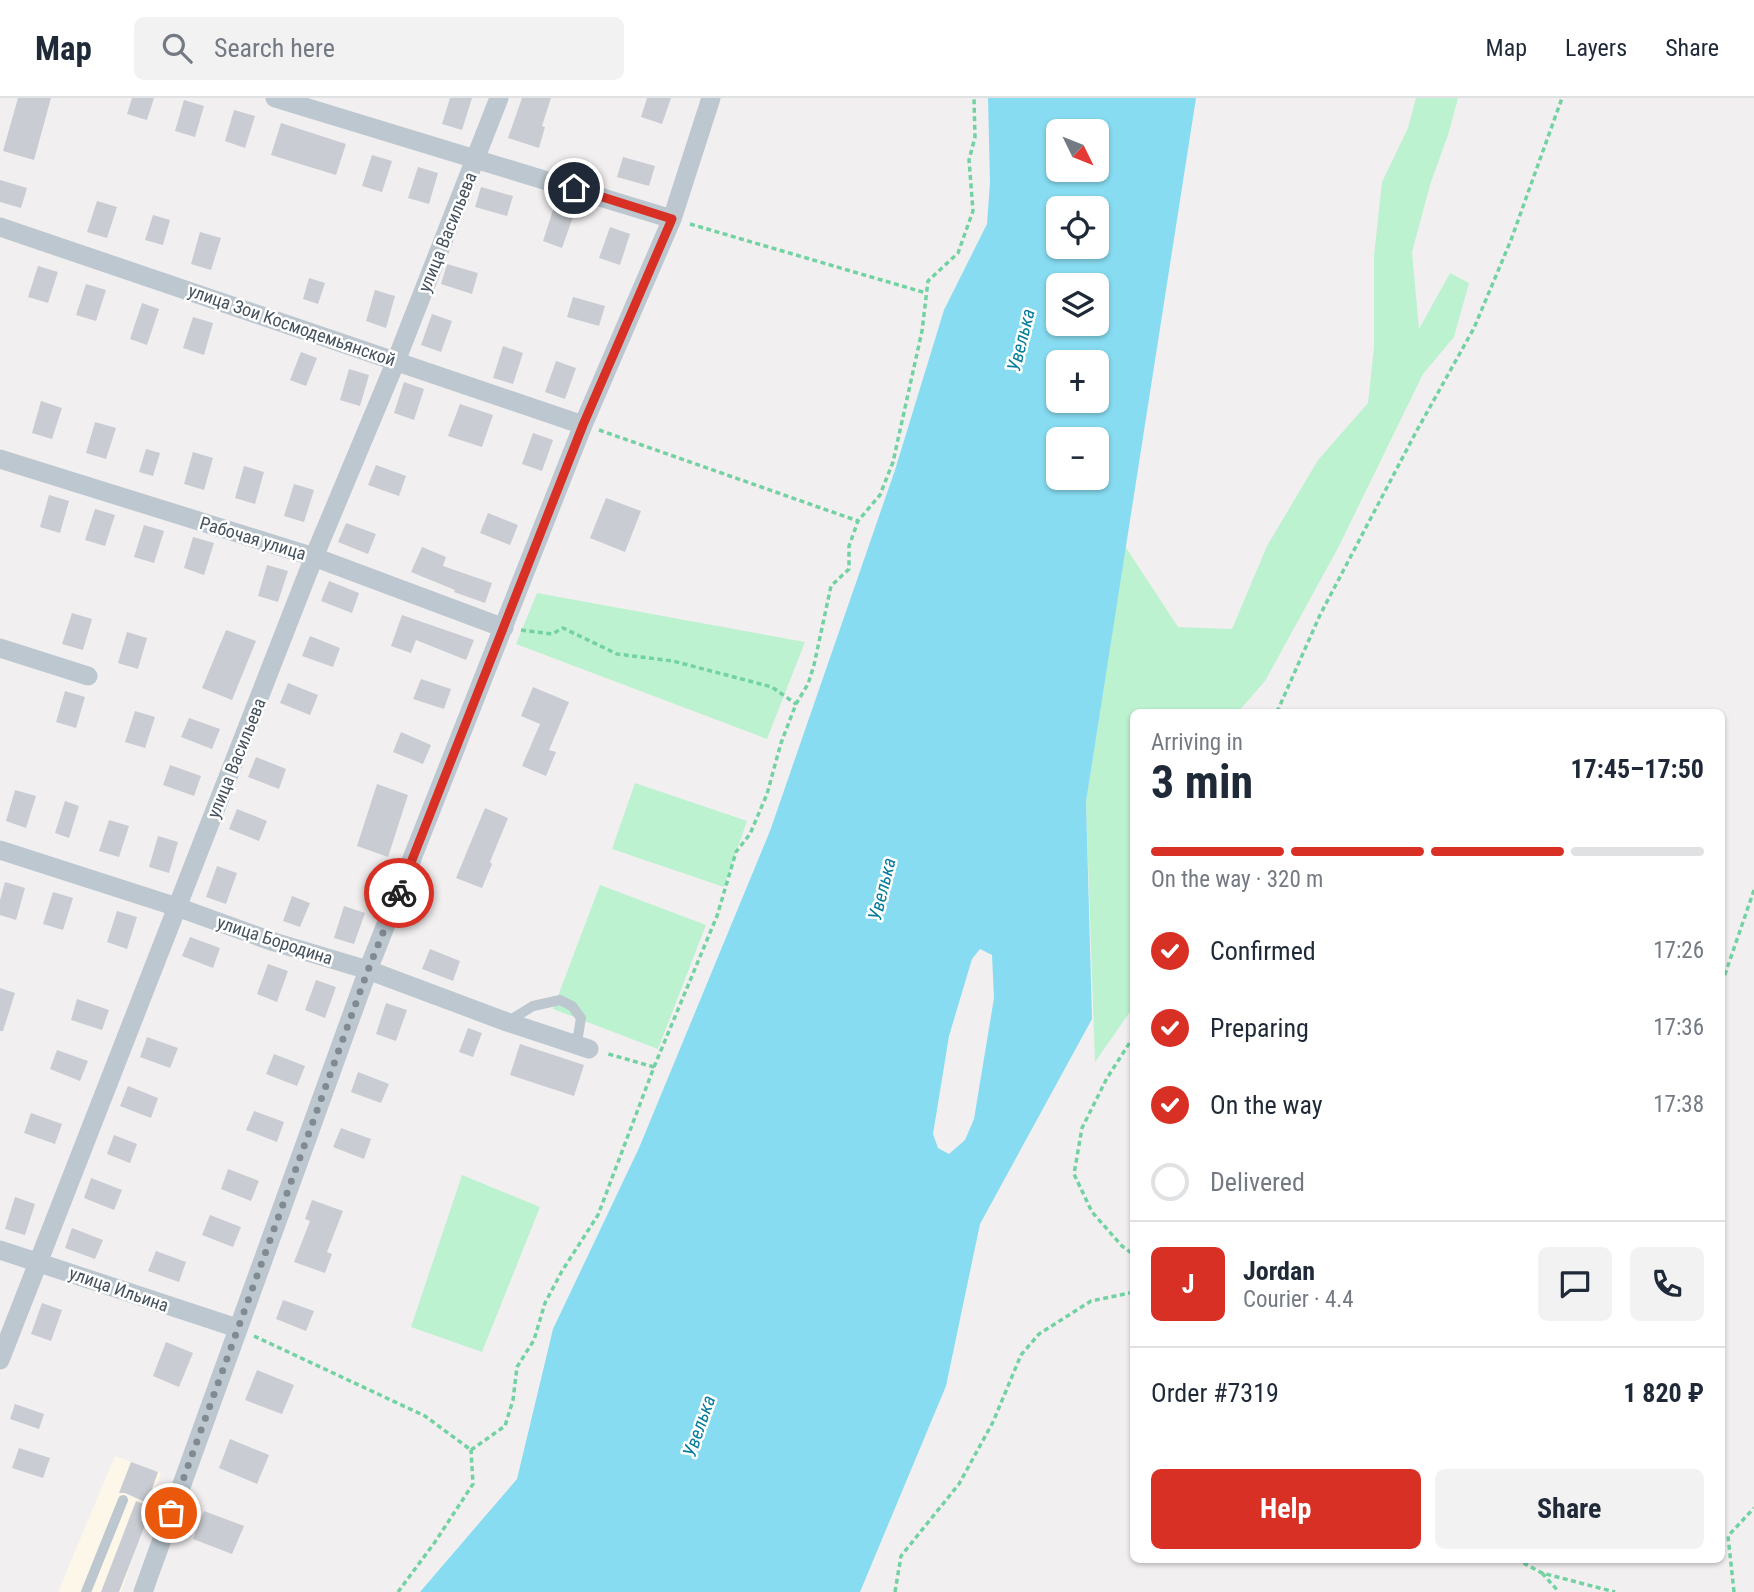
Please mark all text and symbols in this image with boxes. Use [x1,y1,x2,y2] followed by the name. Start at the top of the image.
[134,17,624,80] search box
[35,29,92,68] text: Map
[158,29,196,67] icon: search
[214,33,335,63] text: Search here
[1486,34,1527,62] text: Map
[1565,34,1627,62] text: Layers
[1665,34,1719,62] text: Share
[1046,119,1110,182] north arrow
[1046,119,1109,490] map controls
[544,158,604,218] pin
[413,169,481,295] street label: улица Васильева
[555,169,593,207] icon: home
[1046,196,1109,259] button: locate
[1046,273,1109,336] button: layers
[186,280,398,370] street label: улица Зои Космодемьянской
[1002,306,1040,374] water label: Увелька
[1046,350,1109,413] button: +
[1046,427,1109,490] button: −
[197,512,309,564] street label: Рабочая улица
[202,695,270,821] street label: улица Васильева
[1151,729,1243,756] text: Arriving in
[1570,754,1704,784] text: 17:45–17:50
[1151,755,1253,809] text: 3 min
[863,855,901,923] water label: Увелька
[364,858,434,928] courier
[1151,866,1323,893] text: On the way · 320 m
[380,874,418,912] icon: bike
[214,911,336,969] street label: улица Бородина
[1151,932,1189,970] icon: check
[1210,936,1316,966] text: Confirmed
[1653,937,1704,964] text: 17:26
[1151,1009,1189,1047] icon: check
[1210,1013,1309,1043] text: Preparing
[1653,1014,1704,1041] text: 17:36
[1151,1086,1189,1124] icon: check
[1210,1090,1323,1120] text: On the way
[1653,1091,1704,1118] text: 17:38
[1210,1167,1305,1197] text: Delivered
[1538,1247,1612,1321] button: chat
[1630,1247,1704,1321] button: phone
[1243,1256,1315,1286] text: Jordan
[67,1262,171,1316] street label: улица Ильина
[1182,1269,1194,1299] text: J
[1243,1286,1354,1313] text: Courier · 4.4
[1151,1378,1279,1408] text: Order #7319
[1623,1378,1704,1408] text: 1 820 ₽
[678,1392,720,1460] water label: Увелька
[1151,1469,1421,1549] button: Help
[1435,1469,1704,1549] button: Share
[141,1483,201,1543] pin
[152,1494,190,1532] icon: bag

